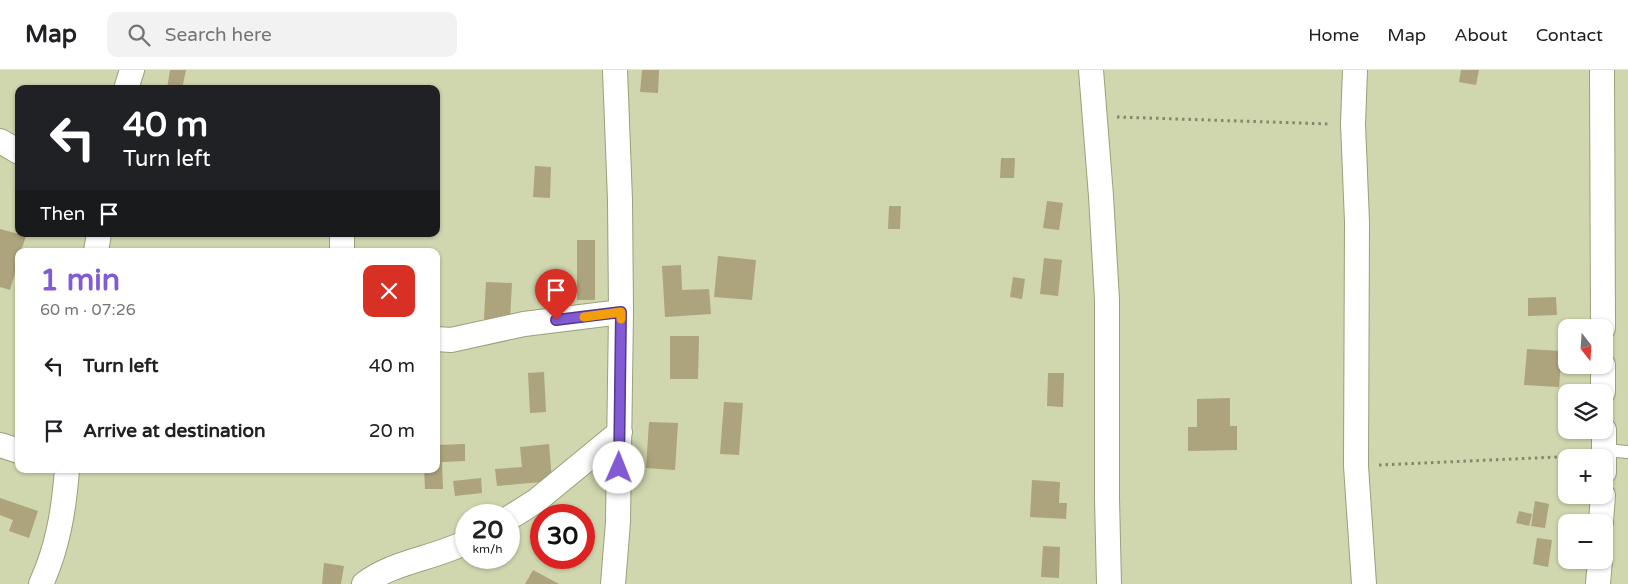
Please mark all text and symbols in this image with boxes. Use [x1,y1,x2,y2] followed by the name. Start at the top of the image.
[107,12,457,57] search box
[25,20,77,49] text: Map
[125,21,153,49] icon: search
[165,24,272,46] text: Search here
[1308,24,1359,46] text: Home
[1387,24,1426,46] text: Map
[1454,24,1508,46] text: About
[1536,24,1603,46] text: Contact
[123,104,208,146] text: 40 m
[40,105,105,170] icon: left
[123,146,211,172] text: Turn left
[95,200,123,228] icon: arrive
[40,203,85,225] text: Then
[40,262,120,299] text: 1 min
[363,265,415,317] button: close
[535,269,577,320] pin
[542,276,570,304] icon: arrive
[40,300,136,320] text: 60 m · 07:26
[1558,319,1612,374] north arrow
[1558,319,1613,569] map controls
[40,352,68,380] icon: left
[83,355,159,377] text: Turn left
[369,355,415,377] text: 40 m
[1558,384,1613,439] button: layers
[40,417,68,445] icon: arrive
[83,420,266,442] text: Arrive at destination
[369,420,415,442] text: 20 m
[592,441,644,493] position arrow
[1558,449,1613,504] button: +
[530,504,595,569] speed limit sign: 30
[1558,514,1613,569] button: −
[472,515,503,545] text: 20
[472,542,503,556] text: km/h

